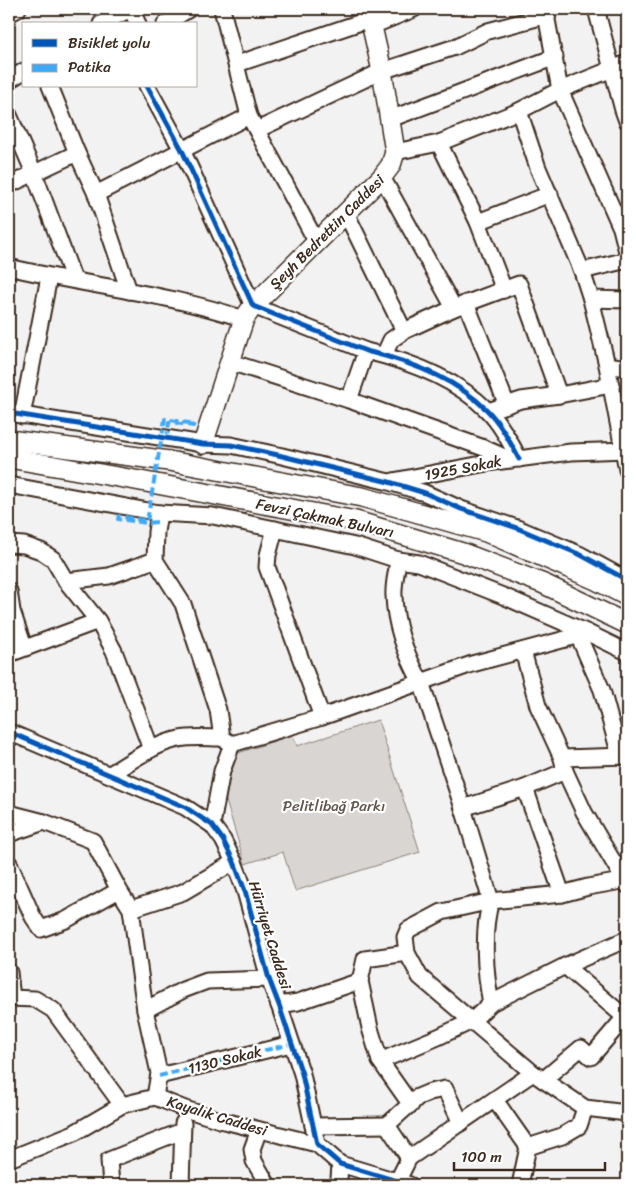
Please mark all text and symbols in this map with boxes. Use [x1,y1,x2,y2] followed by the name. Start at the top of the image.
[22,22,198,88] legend
[68,30,150,56] text: Bisiklet yolu
[68,54,111,80] text: Patika
[263,168,391,296] street label: Şeyh Bedrettin Caddesi
[422,448,504,488] street label: 1925 Sokak
[254,491,396,545] street label: Fevzi Çakmak Bulvarı
[283,793,385,819] park label: Pelitlibağ Parkı
[241,877,299,993] street label: Hürriyet Caddesi
[185,1038,265,1082] street label: 1130 Sokak
[164,1088,271,1144] street label: Kayalık Caddesi
[454,1139,605,1171] scale bar
[461,1144,502,1170] text: 100 m

